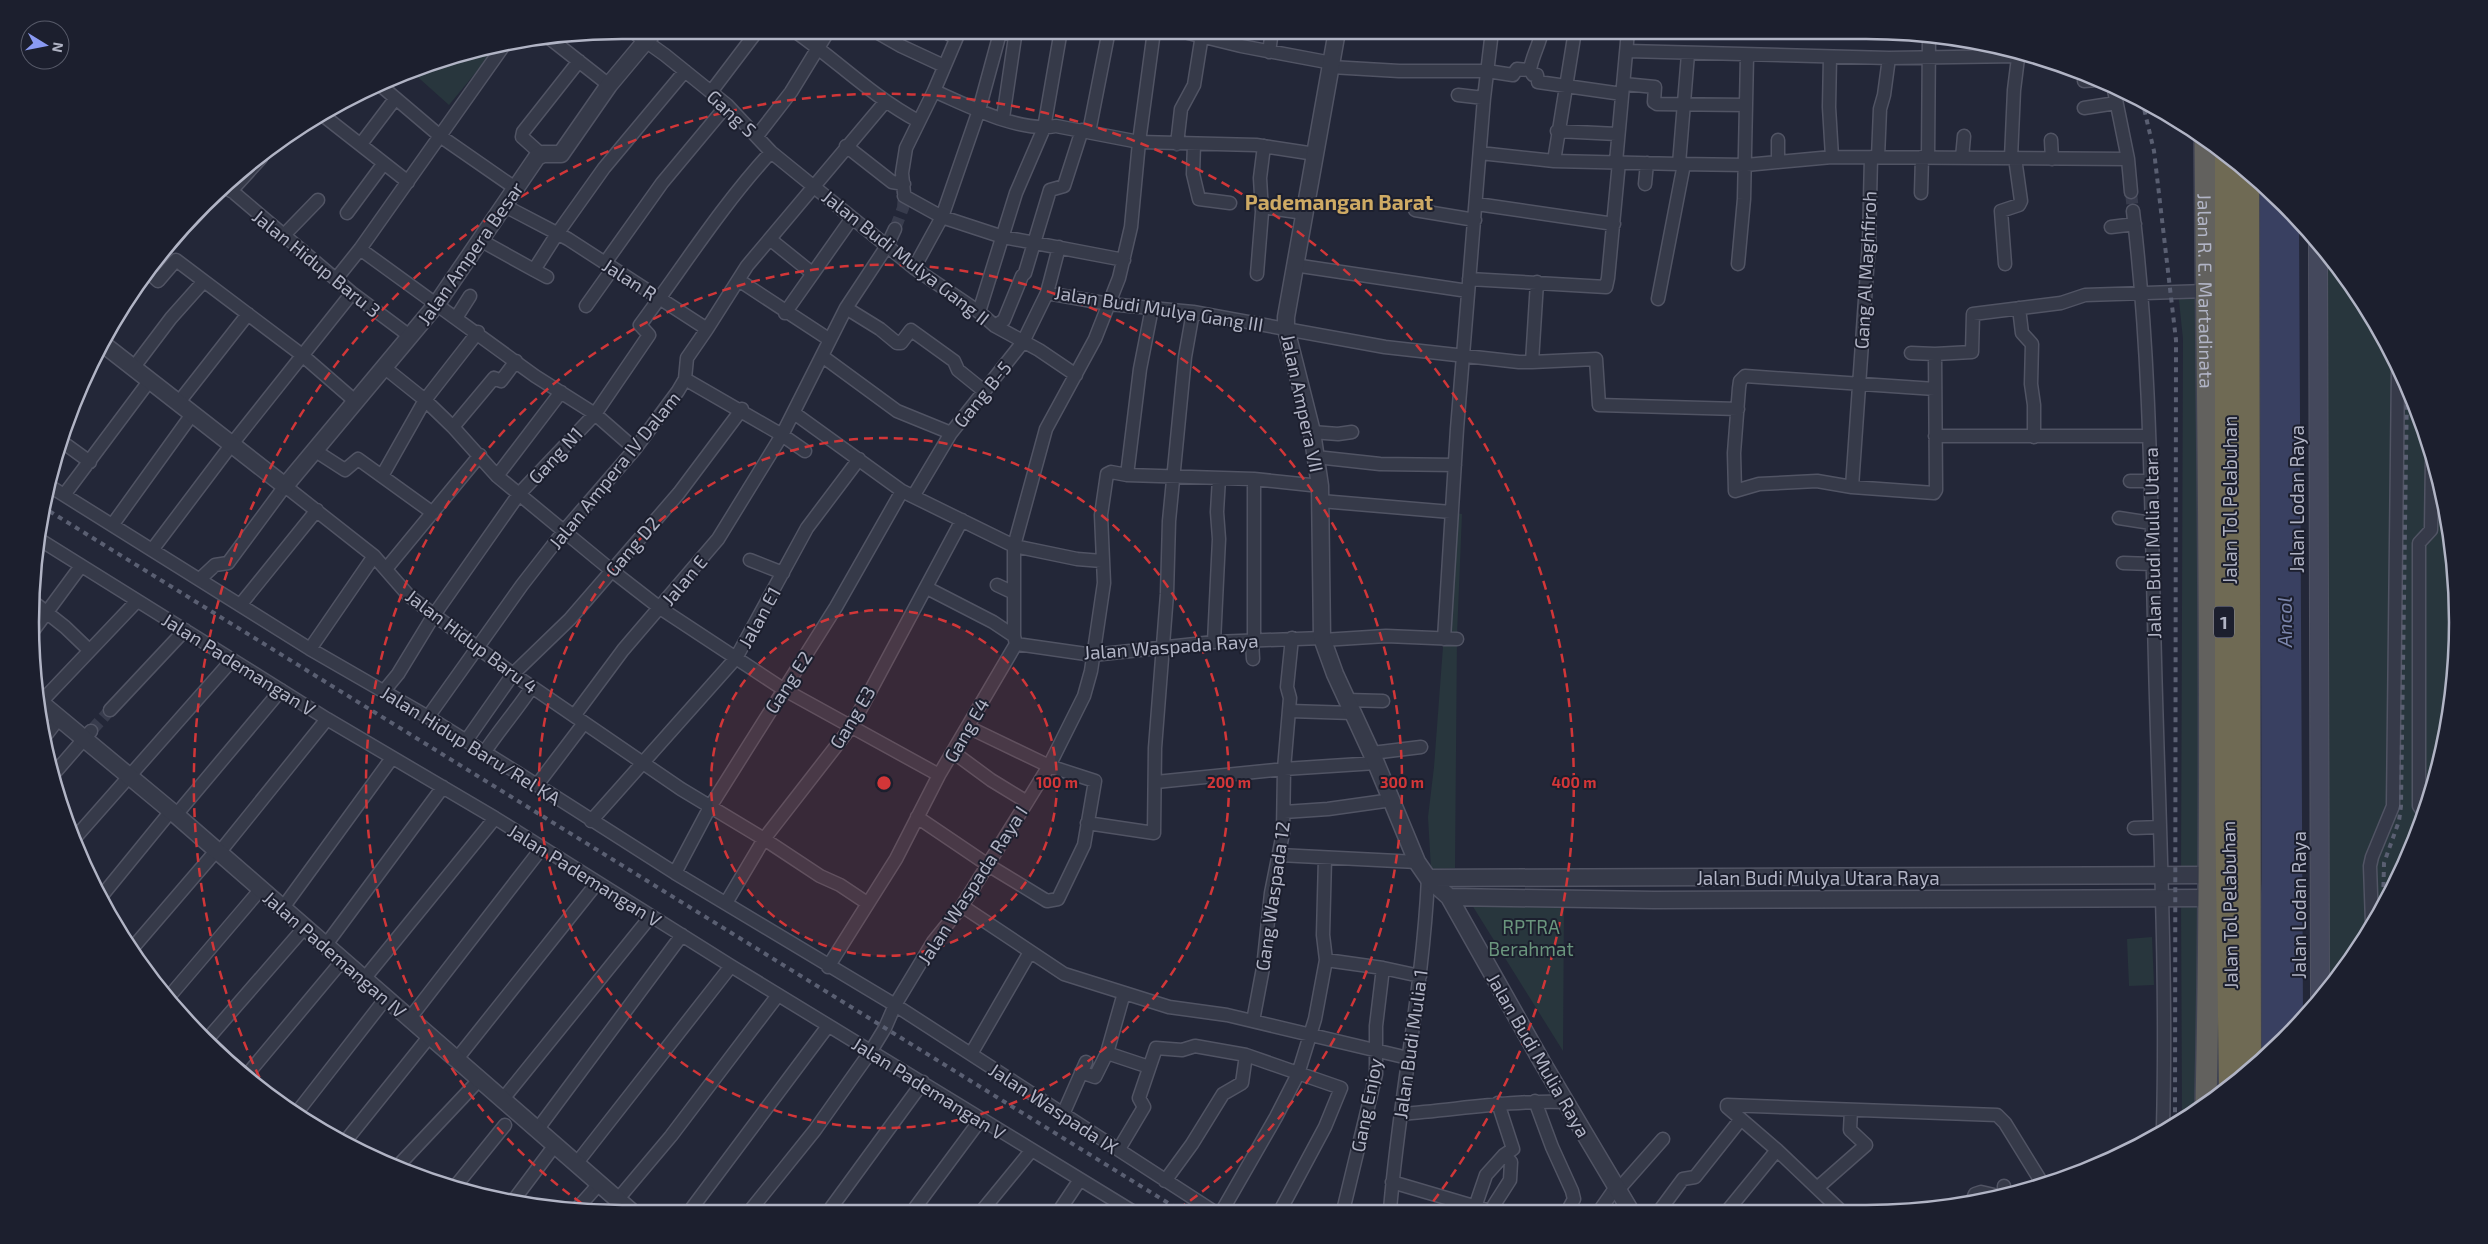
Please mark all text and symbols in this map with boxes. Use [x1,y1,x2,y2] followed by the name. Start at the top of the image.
[20,20,70,70] north arrow
[49,41,68,54] text: N
[703,85,761,141] street label: Gang S
[412,177,528,329] street label: Jalan Ampera Besar
[818,184,994,330] street label: Jalan Budi Mulya Gang II
[1245,189,1434,214] district label: Pademangan Barat
[1849,190,1881,350] street label: Gang Al Maghfiroh
[2194,193,2219,389] street label: Jalan R. E. Martadinata
[248,204,386,322] street label: Jalan Hidup Baru 3
[599,253,661,305] street label: Jalan R
[1053,280,1265,336] street label: Jalan Budi Mulya Gang III
[1277,332,1329,474] street label: Jalan Ampera VII
[948,356,1016,432] street label: Gang B-5
[543,387,685,553] street label: Jalan Ampera IV Dalam
[2218,416,2241,584] street label: Jalan Tol Pelabuhan
[523,422,587,488] street label: Gang N1
[2285,425,2308,573] street label: Jalan Lodan Raya
[2139,447,2165,639] street label: Jalan Budi Mulia Utara
[600,511,664,581] street label: Gang D2
[656,550,712,610] street label: Jalan E
[733,582,785,652] street label: Jalan E1
[402,584,542,698] street label: Jalan Hidup Baru 4
[2272,597,2296,648] water label: Ancol
[2214,606,2234,638] road number: 1
[158,608,320,721] street label: Jalan Pademangan V
[1083,628,1259,664] street label: Jalan Waspada Raya
[759,647,817,717] street label: Gang E2
[377,680,565,810] street label: Jalan Hidup Baru/Rel KA
[824,681,880,753] street label: Gang E3
[938,694,994,766] street label: Gang E4
[1036,773,1078,791] text: 100 m
[1207,773,1251,791] text: 200 m
[1380,773,1424,791] text: 300 m
[1552,773,1596,791] text: 400 m
[875,774,893,792] centre of rings
[912,801,1032,969] street label: Jalan Waspada Raya I
[504,819,666,932] street label: Jalan Pademangan V
[1250,820,1294,972] street label: Gang Waspada 12
[2216,821,2242,989] street label: Jalan Tol Pelabuhan
[2287,831,2310,979] street label: Jalan Lodan Raya
[1696,866,1940,889] street label: Jalan Budi Mulya Utara Raya
[259,886,411,1023] street label: Jalan Pademangan IV
[1488,915,1574,960] park label: RPTRA Berahmat
[1388,968,1432,1120] street label: Jalan Budi Mulia 1
[1483,969,1595,1141] street label: Jalan Budi Mulia Raya
[848,1032,1010,1145] street label: Jalan Pademangan V
[1346,1056,1386,1154] street label: Gang Enjoy
[985,1058,1123,1159] street label: Jalan Waspada IX

